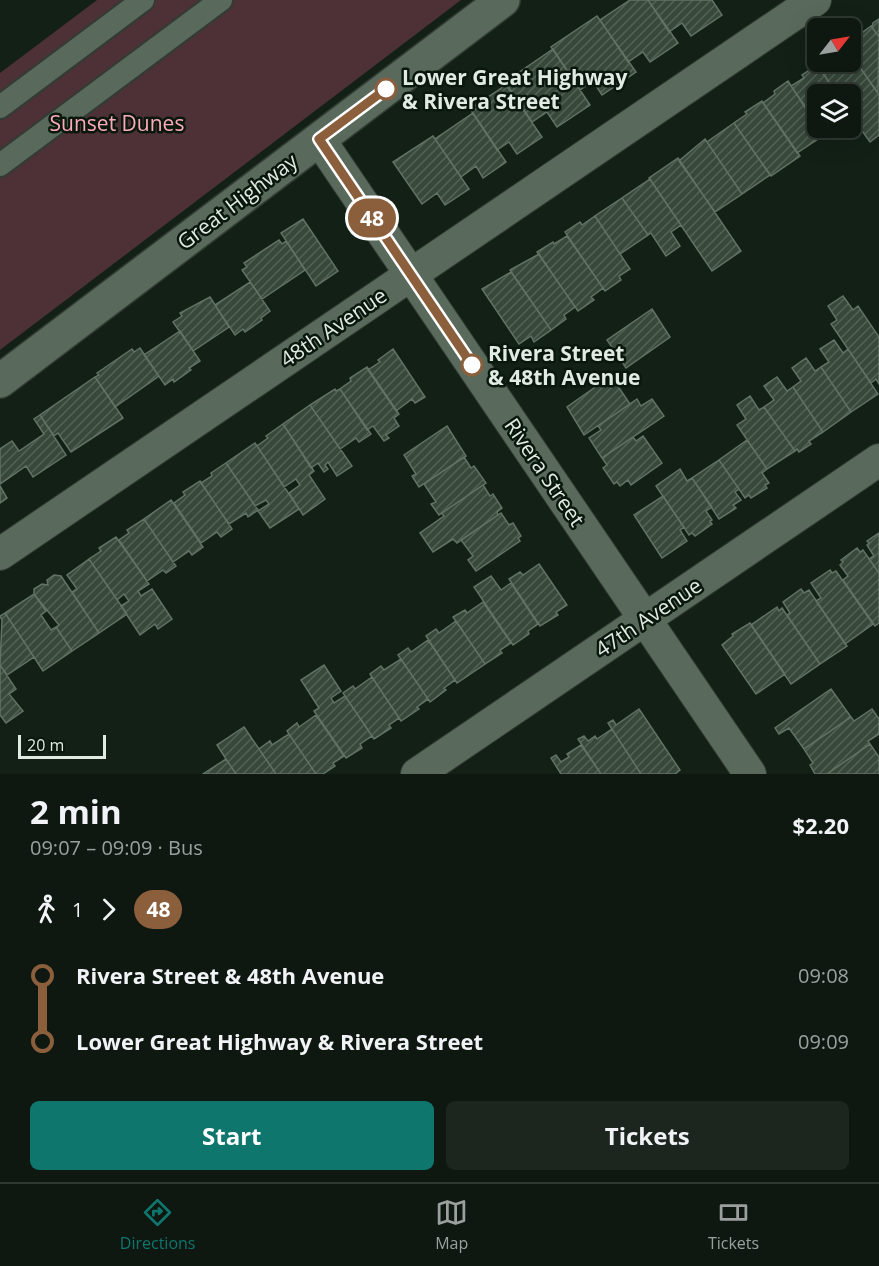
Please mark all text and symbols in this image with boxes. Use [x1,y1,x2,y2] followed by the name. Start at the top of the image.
[807,18,861,72] north arrow
[807,18,861,138] map controls
[402,63,627,115] place label: Lower Great Highway & Rivera Street
[375,78,397,100] marker: Lower Great Highway & Rivera Street
[807,84,861,138] button: layers
[50,109,184,137] park label: Sunset Dunes
[171,146,303,255] street label: Great Highway
[345,198,399,238] line badge: 48
[360,204,384,232] text: 48
[274,281,392,373] street label: 48th Avenue
[488,339,640,391] place label: Rivera Street & 48th Avenue
[461,354,483,376] marker: Rivera Street & 48th Avenue
[498,412,592,532] street label: Rivera Street
[589,571,707,663] street label: 47th Avenue
[18,732,106,760] scale bar
[27,734,64,756] text: 20 m
[30,789,122,834] text: 2 min
[792,810,849,840] text: $2.20
[30,834,203,861] text: 09:07 – 09:09 · Bus
[30,893,63,926] icon: walk
[92,893,125,926] icon: forward
[146,895,170,923] text: 48
[72,896,83,923] text: 1
[76,960,384,990] text: Rivera Street & 48th Avenue
[798,962,849,989] text: 09:08
[76,1026,483,1056] text: Lower Great Highway & Rivera Street
[798,1028,849,1055] text: 09:09
[30,1101,434,1170] button: Start
[446,1101,849,1170] button: Tickets
[120,1196,195,1254] tab: Directions
[435,1196,468,1254] tab: Map
[708,1196,759,1254] tab: Tickets

